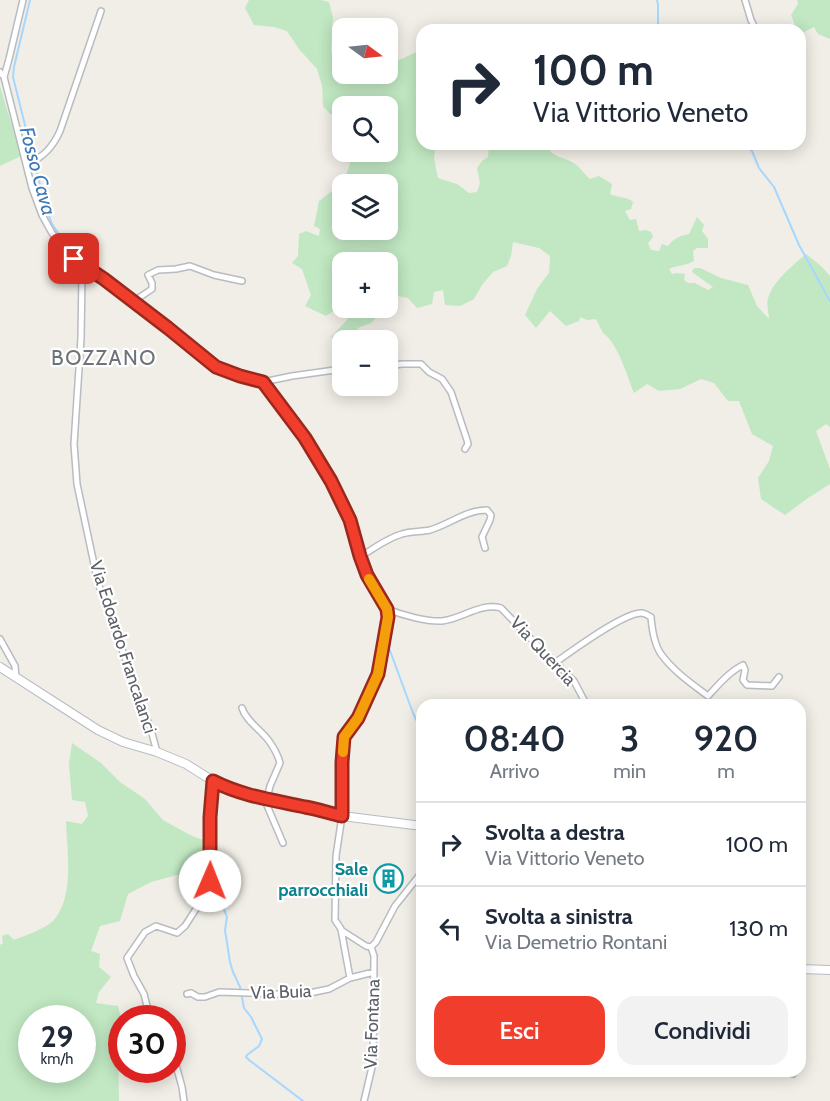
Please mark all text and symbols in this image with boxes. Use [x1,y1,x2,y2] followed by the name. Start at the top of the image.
[332,18,398,84] north arrow
[332,18,398,396] map controls
[533,44,654,96] text: 100 m
[434,48,512,126] icon: right
[332,96,398,162] button: search
[533,96,748,129] text: Via Vittorio Veneto
[15,124,61,218] water label: Fosso Cava
[332,174,398,240] button: layers
[48,233,99,284] pin
[57,242,90,275] icon: arrive
[332,252,398,318] button: +
[332,330,398,396] button: −
[51,345,157,370] district label: BOZZANO
[85,558,161,736] street label: Via Edoardo Francalanci
[505,612,581,690] street label: Via Quercia
[464,716,566,760] text: 08:40
[620,716,639,760] text: 3
[694,716,758,760] text: 920
[490,759,540,783] text: Arrivo
[613,759,646,783] text: min
[717,759,735,783] text: m
[485,819,625,846] text: Svolta a destra
[434,828,467,861] icon: right
[726,831,788,858] text: 100 m
[485,846,645,870] text: Via Vittorio Veneto
[178,849,242,913] position arrow
[278,858,368,901] place label: Sale parrocchiali
[373,863,405,895] building icon: Sale parrocchiali
[485,903,633,930] text: Svolta a sinistra
[434,912,467,945] icon: left
[729,915,788,942] text: 130 m
[485,930,667,954] text: Via Demetrio Rontani
[359,978,385,1069] street label: Via Fontana
[250,980,312,1004] street label: Via Buia
[434,996,605,1065] button: Esci
[617,996,788,1065] button: Condividi
[108,1005,186,1083] speed limit sign: 30
[41,1018,73,1055] text: 29
[41,1050,73,1068] text: km/h

